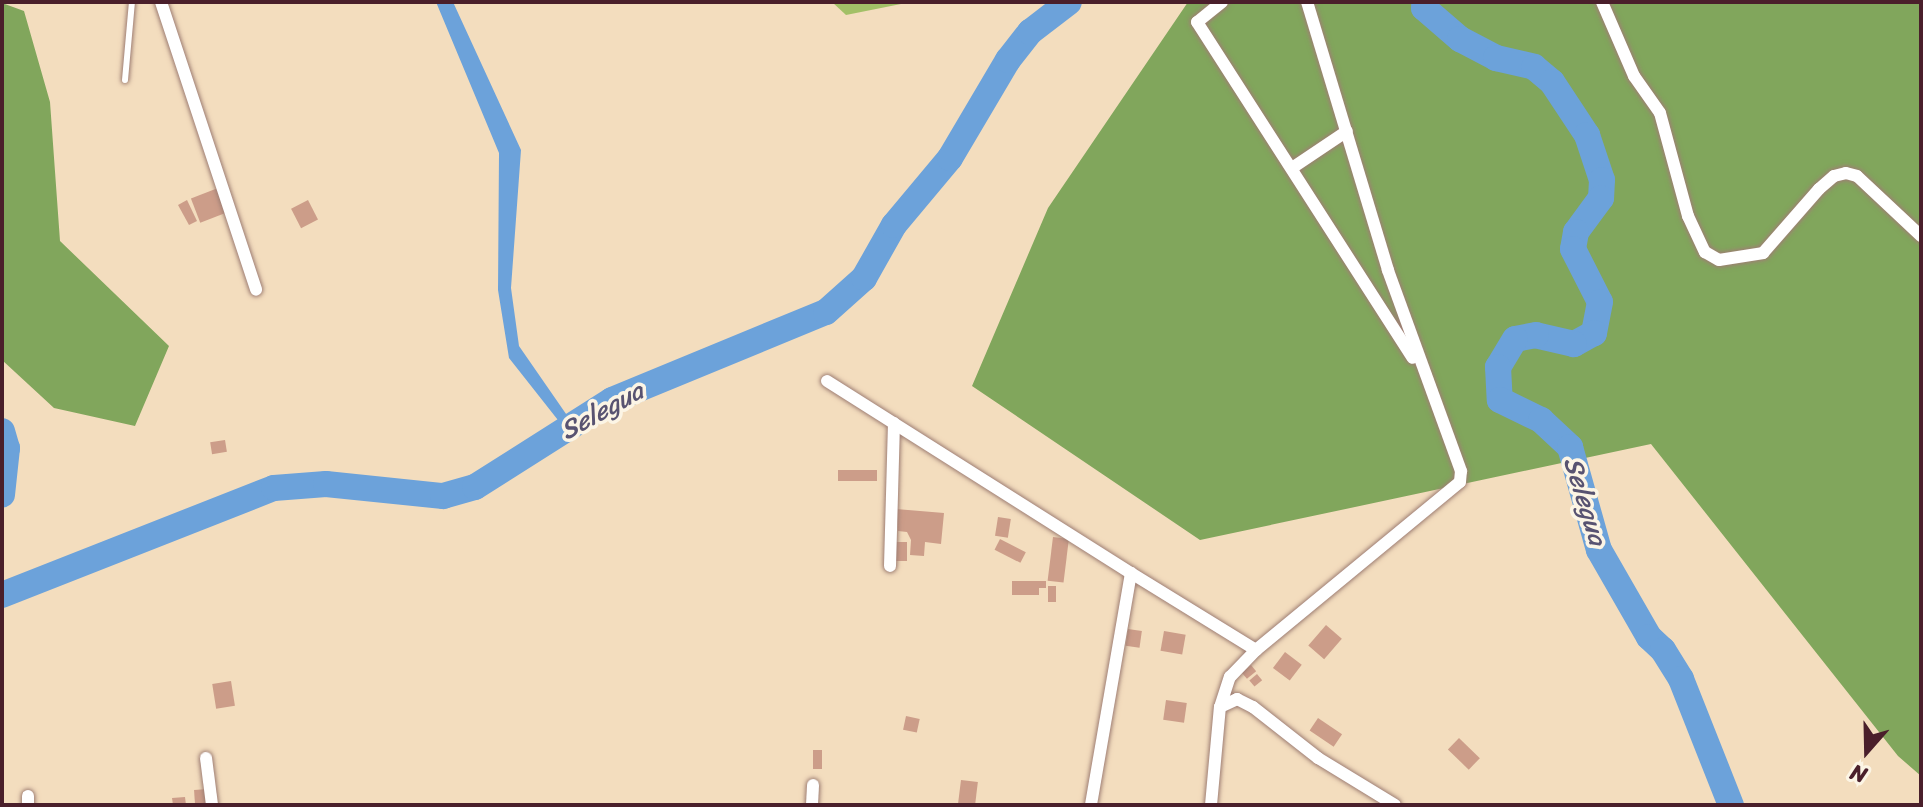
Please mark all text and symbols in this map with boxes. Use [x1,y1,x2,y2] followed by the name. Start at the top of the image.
[555,375,649,447] water label: Selegua
[1557,453,1613,549] water label: Selegua
[1827,711,1907,791] north arrow
[1845,753,1872,795] text: N

